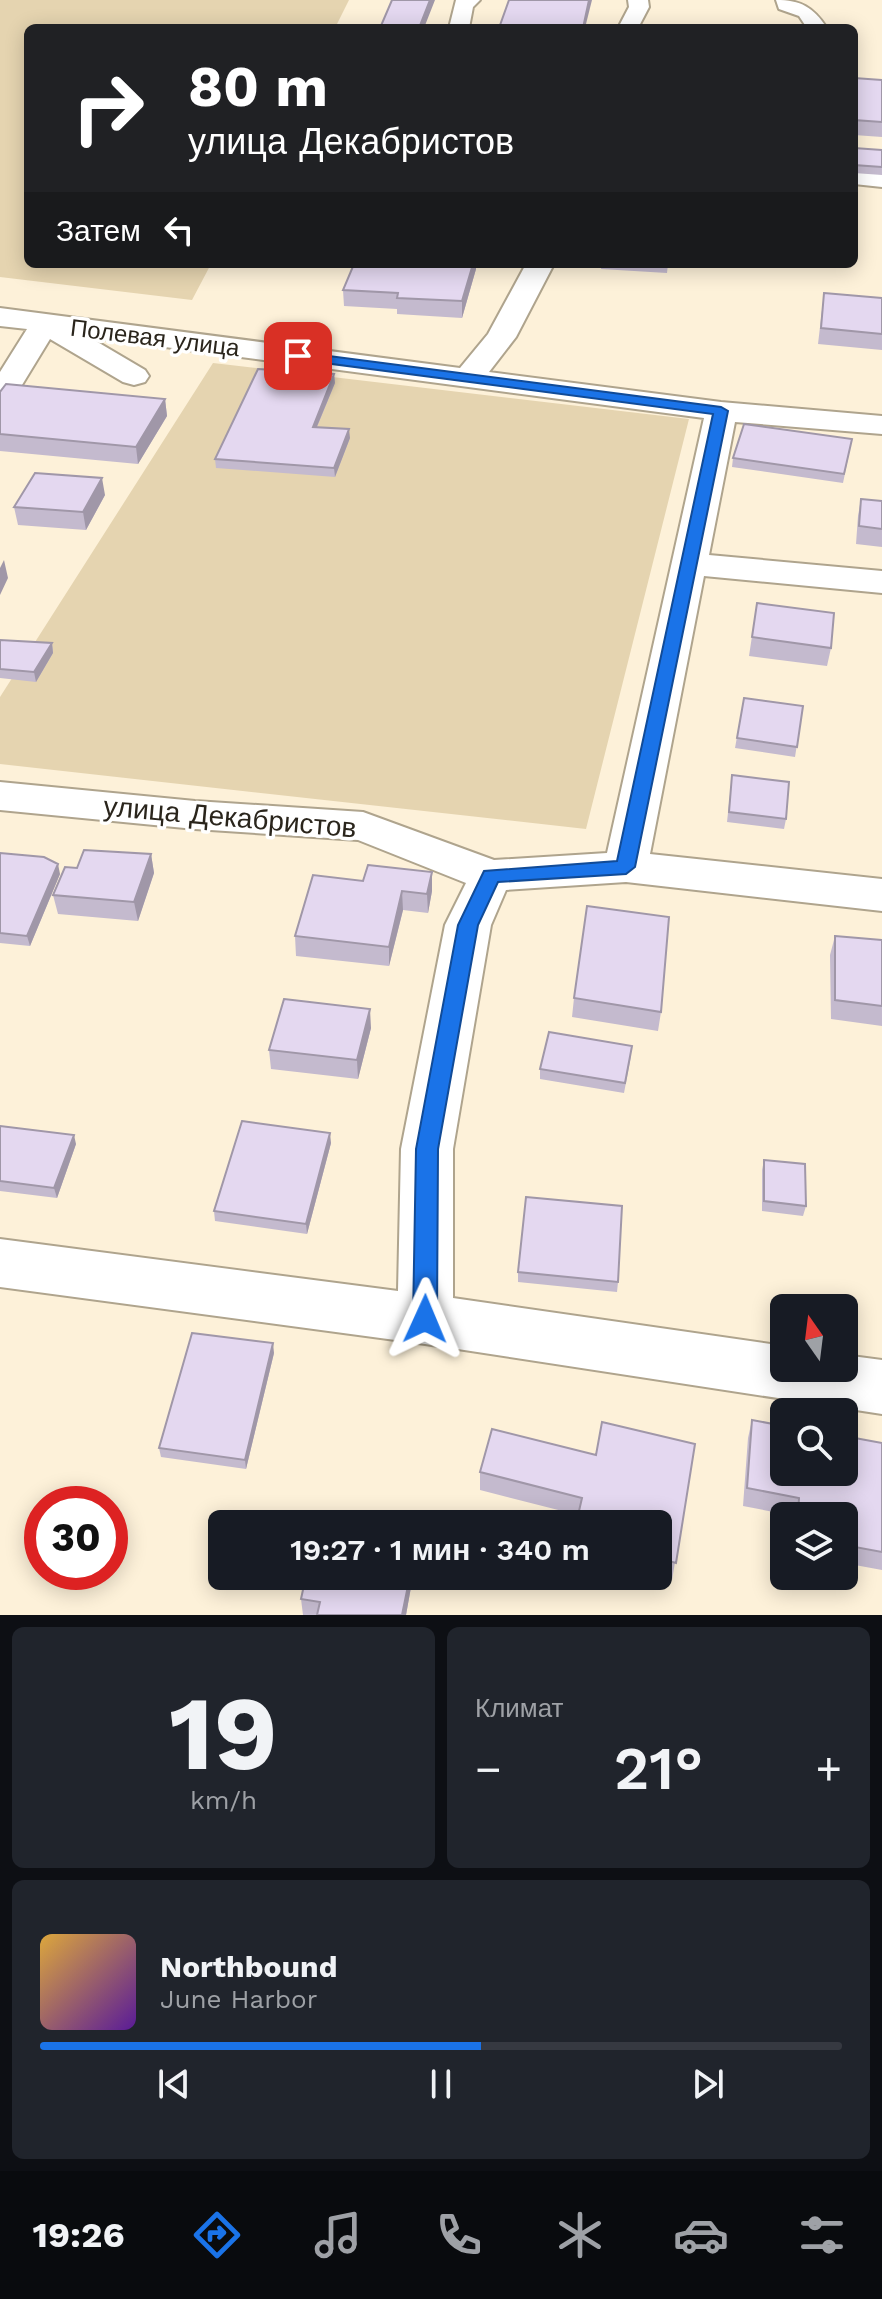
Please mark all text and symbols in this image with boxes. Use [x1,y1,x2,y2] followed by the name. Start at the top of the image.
[188,54,328,120] text: 80 m
[56,56,160,160] icon: right
[188,121,514,163] text: улица Декабристов
[157,208,201,252] icon: left
[56,213,141,248] text: Затем
[69,314,242,362] street label: Полевая улица
[264,322,332,390] pin
[276,334,320,378] icon: arrive
[102,790,358,844] street label: улица Декабристов
[383,1277,467,1361] position arrow
[770,1294,858,1382] north arrow
[770,1294,858,1590] map controls
[770,1398,858,1486] button: search
[24,1486,128,1590] speed limit sign: 30
[770,1502,858,1590] button: layers
[290,1532,590,1567] text: 19:27 · 1 мин · 340 m
[169,1672,278,1794] text: 19
[475,1693,564,1723] text: Климат
[614,1733,703,1804] text: 21°
[475,1743,502,1795] text: −
[815,1743,842,1795] text: +
[190,1785,257,1815] text: km/h
[160,1949,337,1984] text: Northbound
[160,1984,317,2014] text: June Harbor
[152,2062,196,2106] icon: previous
[419,2062,463,2106] icon: pause
[686,2062,730,2106] icon: next
[189,2207,245,2263] icon: directions
[310,2207,366,2263] icon: music
[431,2207,487,2263] icon: phone
[552,2207,608,2263] icon: climate
[673,2207,729,2263] icon: car
[794,2207,850,2263] icon: filters
[32,2214,125,2256] text: 19:26

